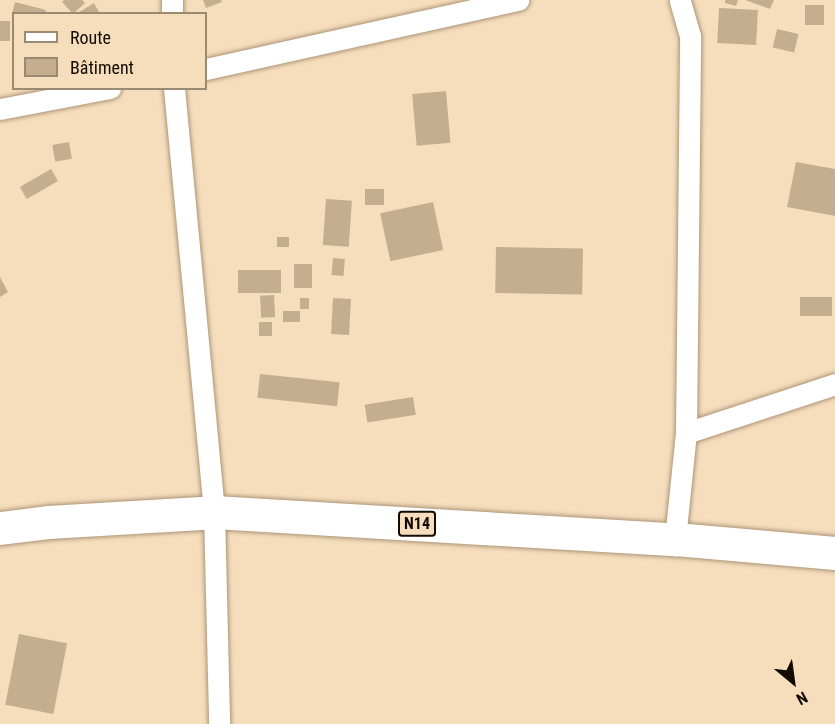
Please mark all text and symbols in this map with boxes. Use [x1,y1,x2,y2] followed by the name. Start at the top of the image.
[12,12,207,90] legend
[70,27,111,48] text: Route
[70,57,134,78] text: Bâtiment
[398,511,436,537] road number: N14
[763,652,823,712] north arrow
[793,687,811,709] text: N

